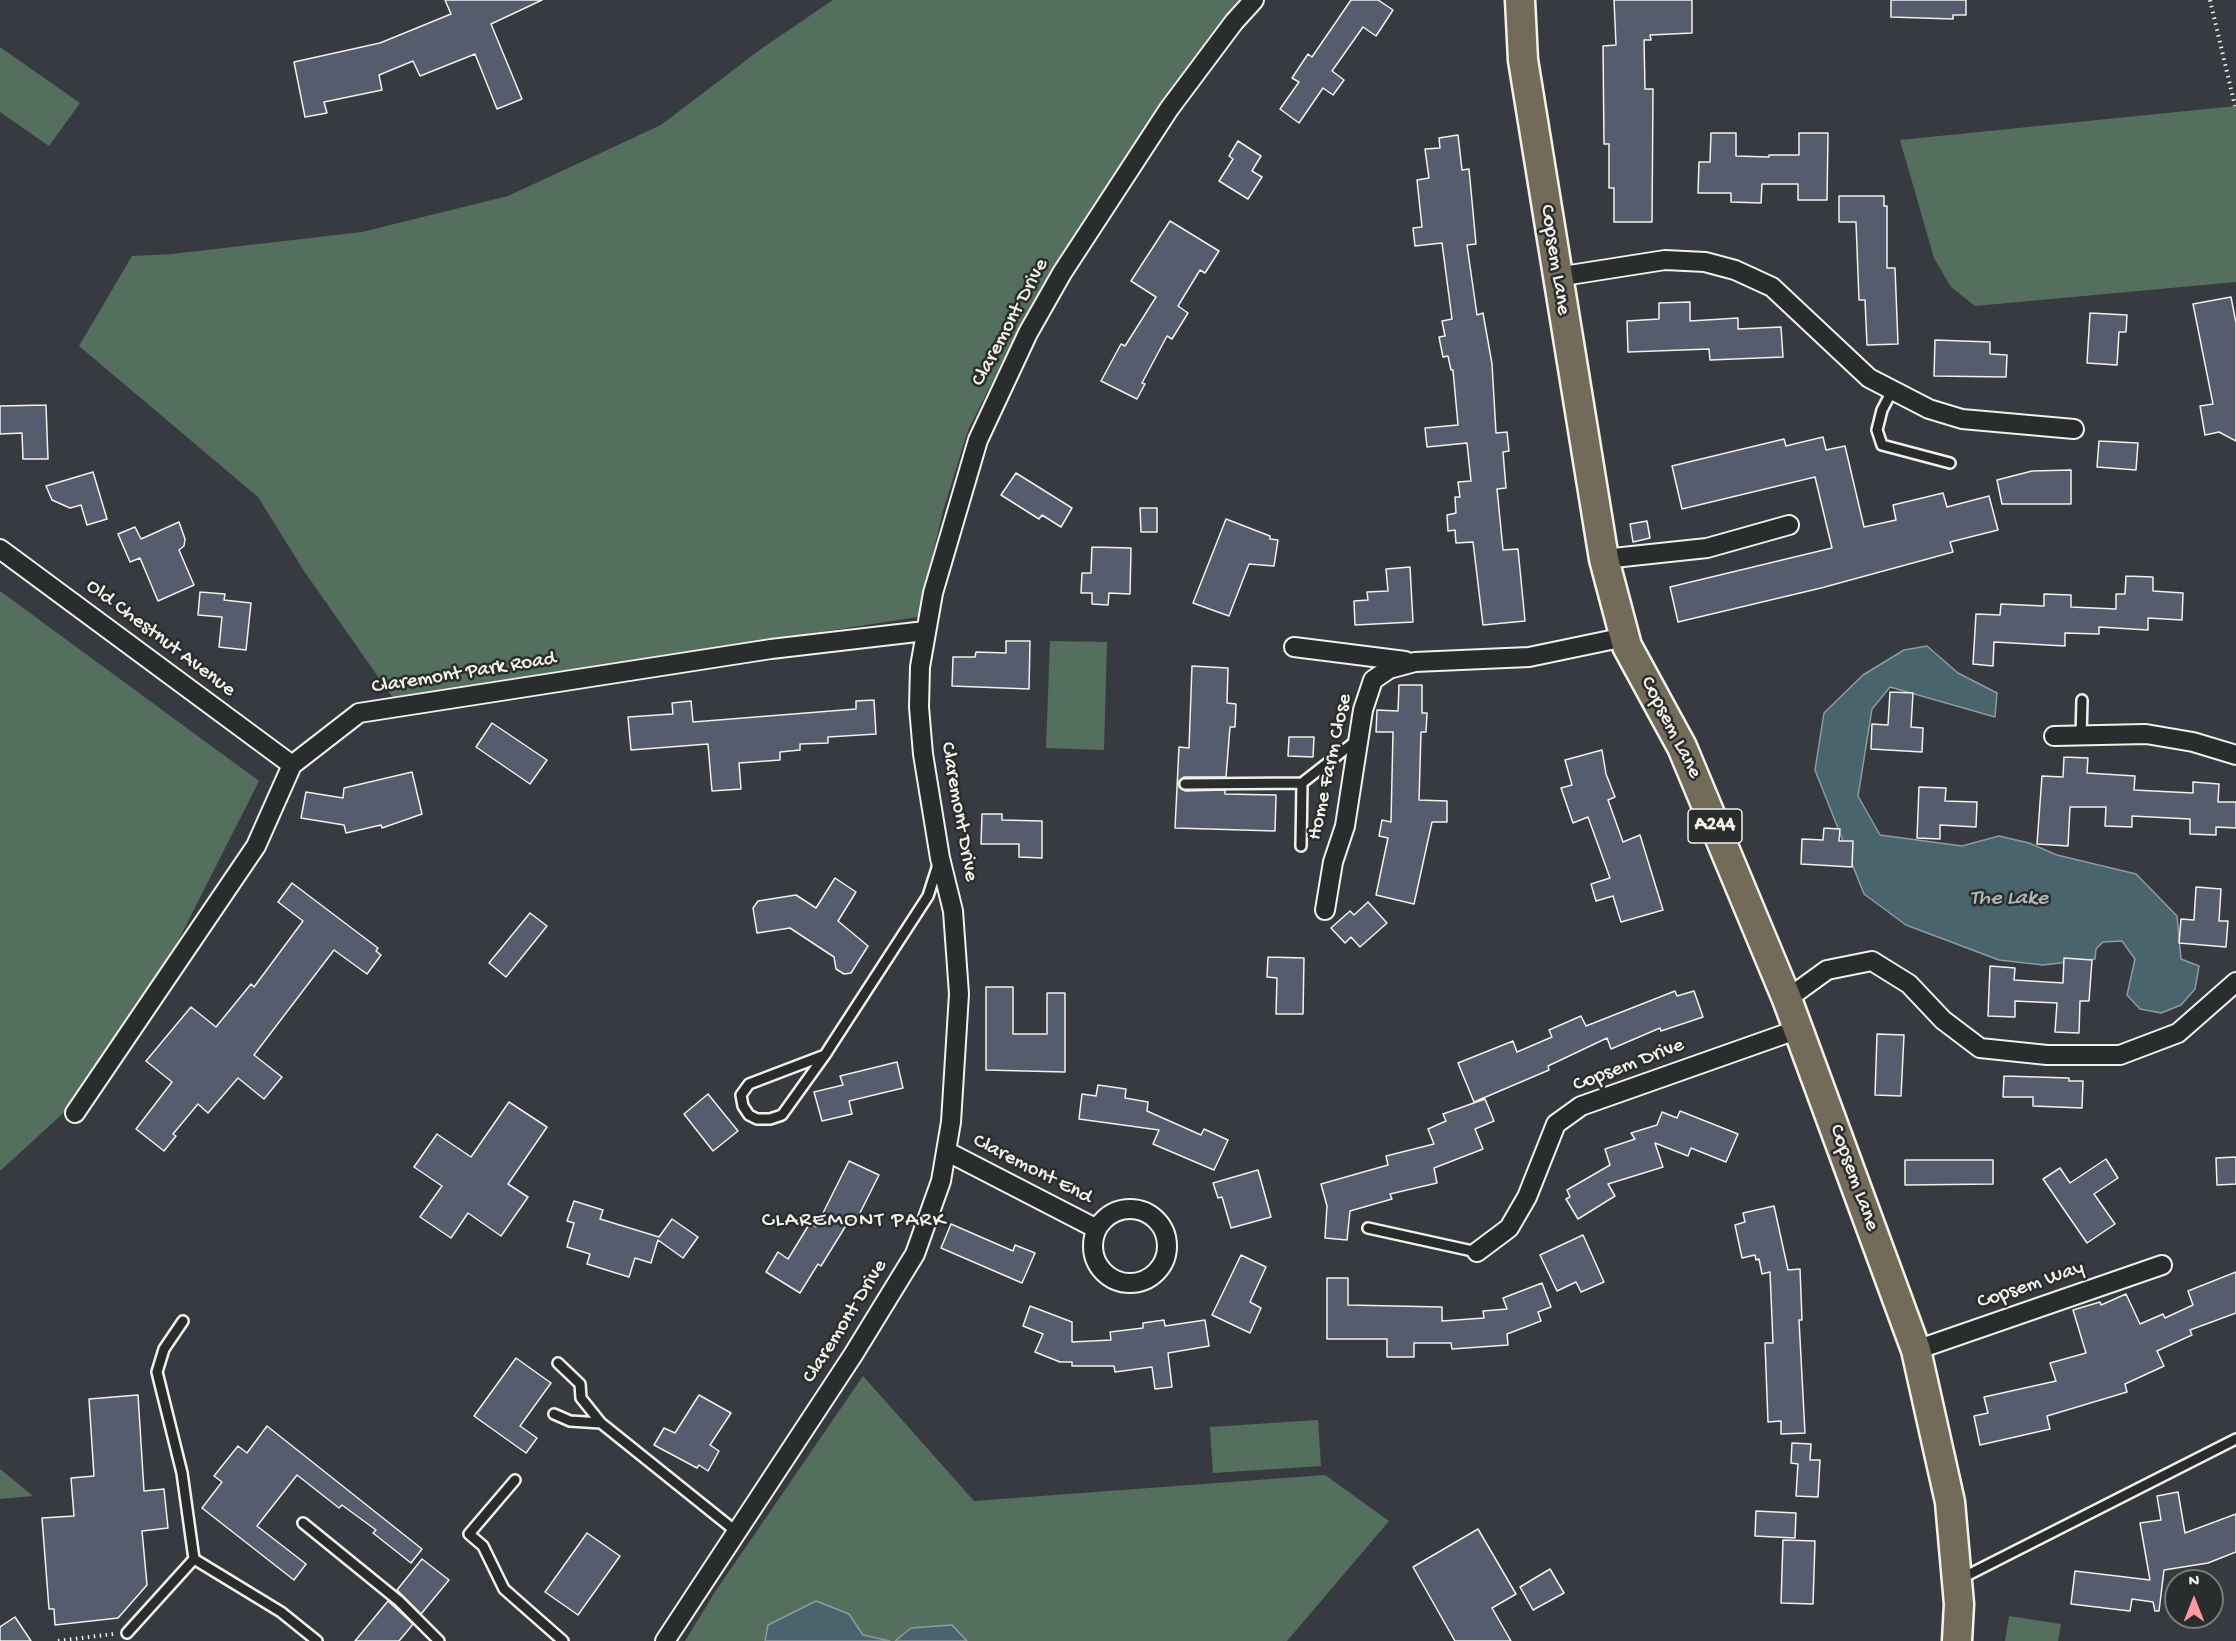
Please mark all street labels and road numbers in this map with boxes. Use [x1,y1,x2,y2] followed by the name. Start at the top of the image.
[1533,203,1575,317] street label: Copsem Lane
[967,255,1055,391] street label: Claremont Drive
[80,575,240,703] street label: Old Chestnut Avenue
[370,647,558,701] street label: Claremont Park Road
[1634,673,1706,783] street label: Copsem Lane
[1303,692,1359,842] street label: Home Farm Close
[933,740,983,884] street label: Claremont Drive
[1688,809,1742,843] road number: A244
[1570,1033,1688,1099] street label: Copsem Drive
[1822,1121,1884,1235] street label: Copsem Lane
[968,1129,1096,1211] street label: Claremont End
[798,1256,894,1388] street label: Claremont Drive
[1974,1256,2088,1316] street label: Copsem Way

